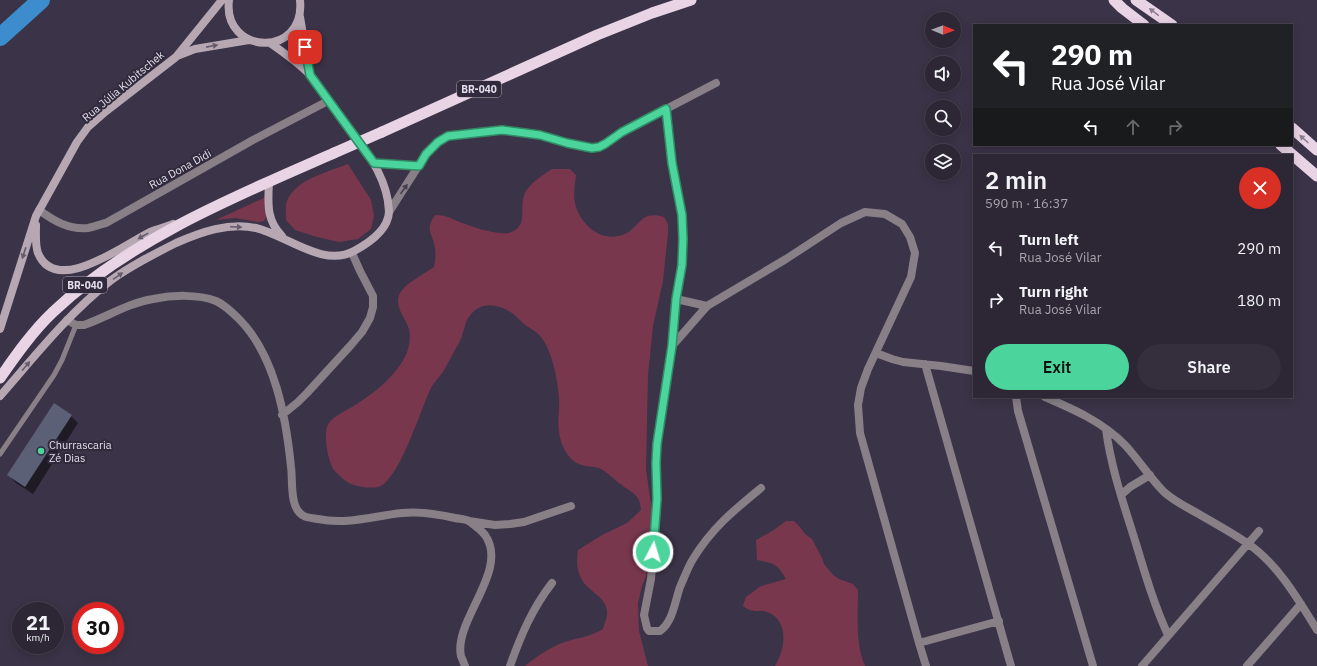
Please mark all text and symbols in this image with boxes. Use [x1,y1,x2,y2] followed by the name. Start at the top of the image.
[1149,8,1160,16] one-way arrow
[925,12,961,48] north arrow
[925,12,961,180] map controls
[288,30,322,64] pin
[294,36,316,58] icon: arrive
[1051,36,1133,73] text: 290 m
[985,40,1037,92] icon: left
[206,43,218,49] one-way arrow
[79,47,167,124] street label: Rua Júlia Kubitschek
[925,56,961,92] button: sound
[1051,72,1165,95] text: Rua José Vilar
[457,81,501,97] road number: BR-040
[925,100,961,136] button: search
[1080,116,1102,138] icon: left
[1122,116,1144,138] icon: ahead
[1164,116,1186,138] icon: right
[1299,134,1310,143] one-way arrow
[925,144,961,180] button: layers
[146,146,214,192] street label: Rua Dona Didi
[985,164,1047,196] text: 2 min
[1239,167,1281,209] button: close
[400,184,408,195] one-way arrow
[985,195,1068,212] text: 590 m · 16:37
[230,223,242,230] one-way arrow
[1019,230,1079,249] text: Turn left
[137,233,149,240] one-way arrow
[985,237,1007,259] icon: left
[1237,239,1281,258] text: 290 m
[21,248,27,260] one-way arrow
[1019,249,1102,266] text: Rua José Vilar
[113,272,123,280] one-way arrow
[63,277,107,293] road number: BR-040
[1019,282,1088,301] text: Turn right
[985,289,1007,311] icon: right
[1237,291,1281,310] text: 180 m
[1019,301,1102,318] text: Rua José Vilar
[985,344,1129,390] button: Exit
[1137,344,1281,390] button: Share
[21,361,30,372] one-way arrow
[49,438,112,465] place label: Churrascaria Zé Dias
[36,446,46,456] marker: Churrascaria Zé Dias
[632,531,674,573] position arrow
[72,602,124,654] speed limit sign: 30
[26,609,50,636] text: 21
[26,631,50,644] text: km/h

